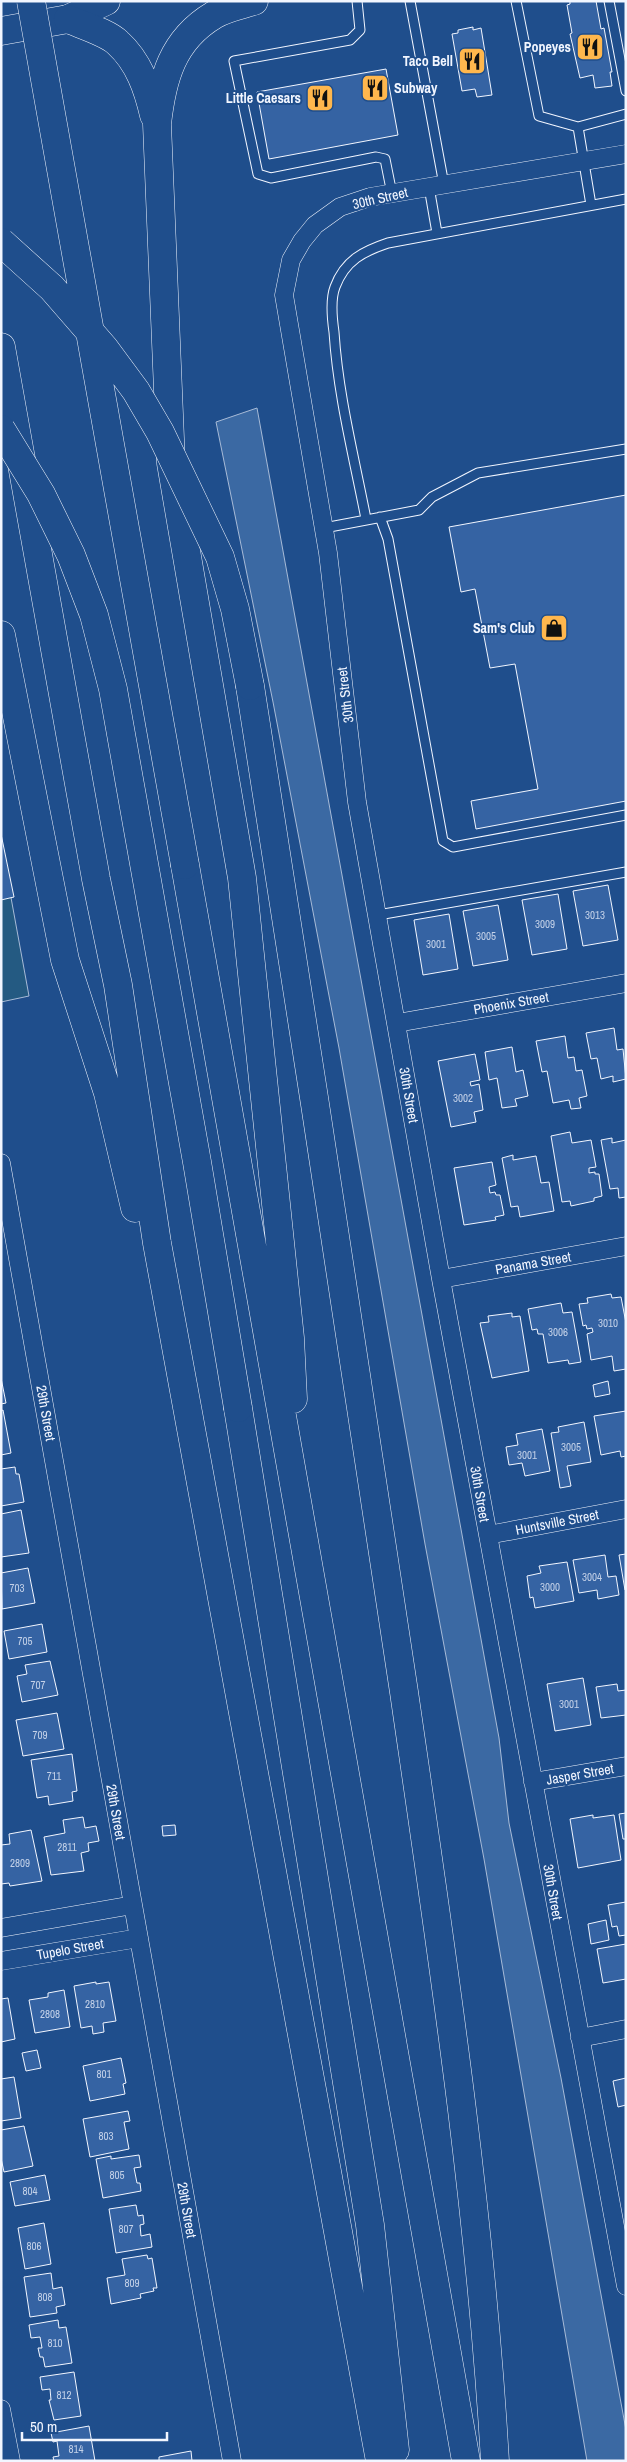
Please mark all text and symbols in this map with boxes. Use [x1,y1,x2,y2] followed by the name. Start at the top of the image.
[575,32,605,62] restaurant icon: Popeyes
[524,38,571,56] place label: Popeyes
[457,46,487,76] restaurant icon: Taco Bell
[403,52,453,70] place label: Taco Bell
[360,73,390,103] restaurant icon: Subway
[394,79,438,97] place label: Subway
[305,83,335,113] restaurant icon: Little Caesars
[226,89,301,107] place label: Little Caesars
[351,183,409,213] street label: 30th Street
[539,613,569,643] shop icon: Sam's Club
[473,619,535,637] place label: Sam's Club
[333,666,357,724] street label: 30th Street
[585,908,605,922] house number: 3013
[535,917,555,931] house number: 3009
[476,929,496,943] house number: 3005
[426,937,446,951] house number: 3001
[472,988,550,1018] street label: Phoenix Street
[395,1066,423,1124] street label: 30th Street
[453,1091,473,1105] house number: 3002
[494,1247,572,1279] street label: Panama Street
[598,1316,618,1330] house number: 3010
[548,1325,568,1339] house number: 3006
[32,1384,60,1442] street label: 29th Street
[561,1440,581,1454] house number: 3005
[517,1448,537,1462] house number: 3001
[466,1465,494,1523] street label: 30th Street
[514,1505,600,1539] street label: Huntsville Street
[582,1570,602,1584] house number: 3004
[540,1580,560,1594] house number: 3000
[9,1581,25,1595] house number: 703
[17,1634,33,1648] house number: 705
[30,1678,46,1692] house number: 707
[559,1697,579,1711] house number: 3001
[32,1728,48,1742] house number: 709
[545,1759,615,1789] street label: Jasper Street
[47,1769,61,1783] house number: 711
[102,1783,130,1841] street label: 29th Street
[57,1840,77,1854] house number: 2811
[10,1856,30,1870] house number: 2809
[539,1863,567,1921] street label: 30th Street
[35,1934,105,1964] street label: Tupelo Street
[85,1997,105,2011] house number: 2810
[40,2007,60,2021] house number: 2808
[96,2067,112,2081] house number: 801
[98,2129,114,2143] house number: 803
[109,2168,125,2182] house number: 805
[173,2181,201,2239] street label: 29th Street
[22,2184,38,2198] house number: 804
[118,2222,134,2236] house number: 807
[26,2239,42,2253] house number: 806
[124,2276,140,2290] house number: 809
[37,2290,53,2304] house number: 808
[47,2336,63,2350] house number: 810
[56,2388,72,2402] house number: 812
[22,2410,168,2442] scale bar
[30,2416,57,2437] text: 50 m
[68,2442,84,2456] house number: 814

